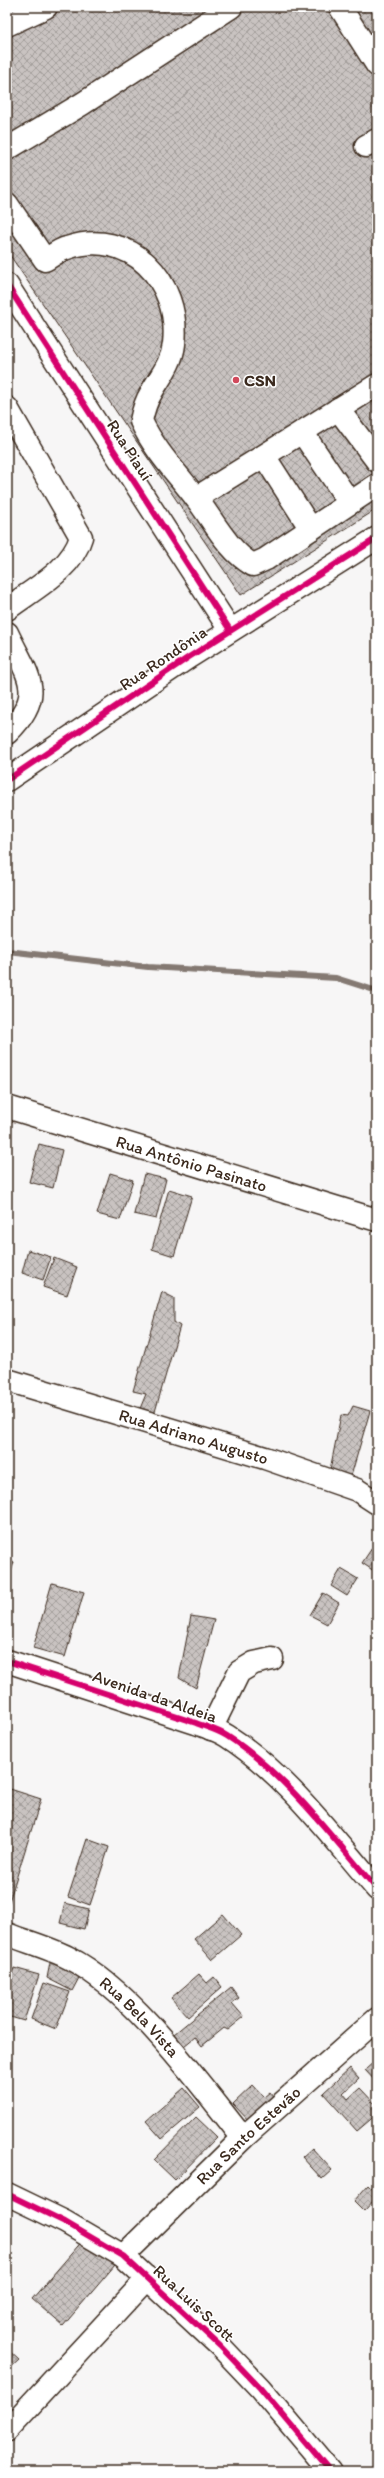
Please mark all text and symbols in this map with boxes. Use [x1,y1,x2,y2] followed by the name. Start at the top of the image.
[244,370,276,390] place label: CSN
[231,375,241,385] marker: CSN
[103,416,157,485] street label: Rua Piauí
[116,622,210,694] street label: Rua Rondônia
[114,1131,270,1196] street label: Rua Antônio Pasinato
[117,1404,271,1468] street label: Rua Adriano Augusto
[90,1665,220,1727] street label: Avenida da Aldeia
[96,1972,184,2061] street label: Rua Bela Vista
[192,2082,305,2189] street label: Rua Santo Estevão
[149,2260,239,2346] street label: Rua Luis Scott

